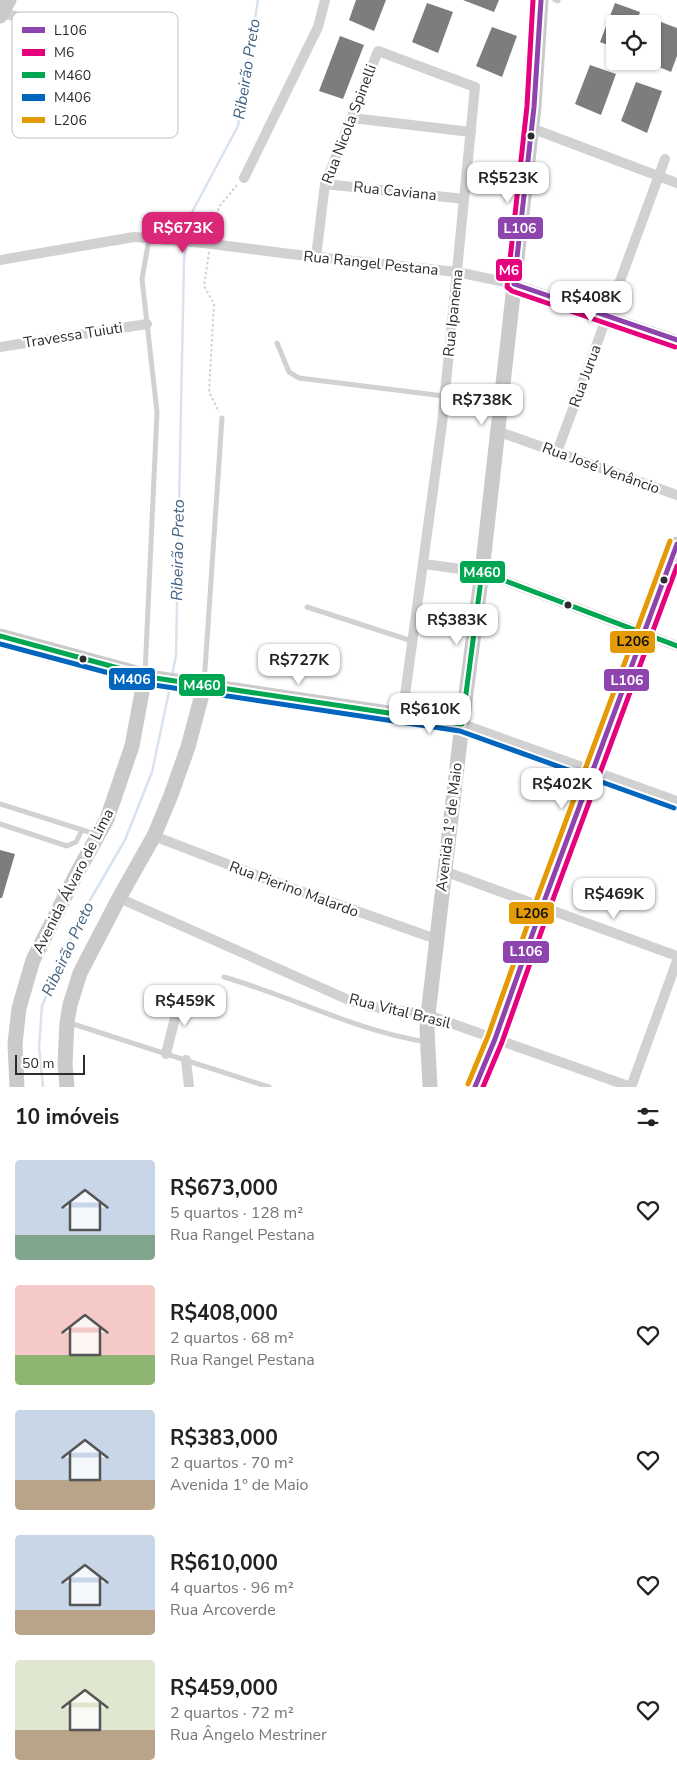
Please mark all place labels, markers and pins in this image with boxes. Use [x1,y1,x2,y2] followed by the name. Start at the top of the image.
[526,131,536,141] unlabelled marker
[467,162,549,204] pin: R$523K
[142,212,224,254] pin: R$673K
[550,280,632,323] pin: R$408K
[441,384,523,426] pin: R$738K
[659,575,669,585] unlabelled marker
[563,600,573,610] unlabelled marker
[416,604,498,646] pin: R$383K
[258,644,340,686] pin: R$727K
[78,654,88,664] unlabelled marker
[389,692,471,735] pin: R$610K
[521,768,603,810] pin: R$402K
[573,878,655,920] pin: R$469K
[144,984,226,1027] pin: R$459K

